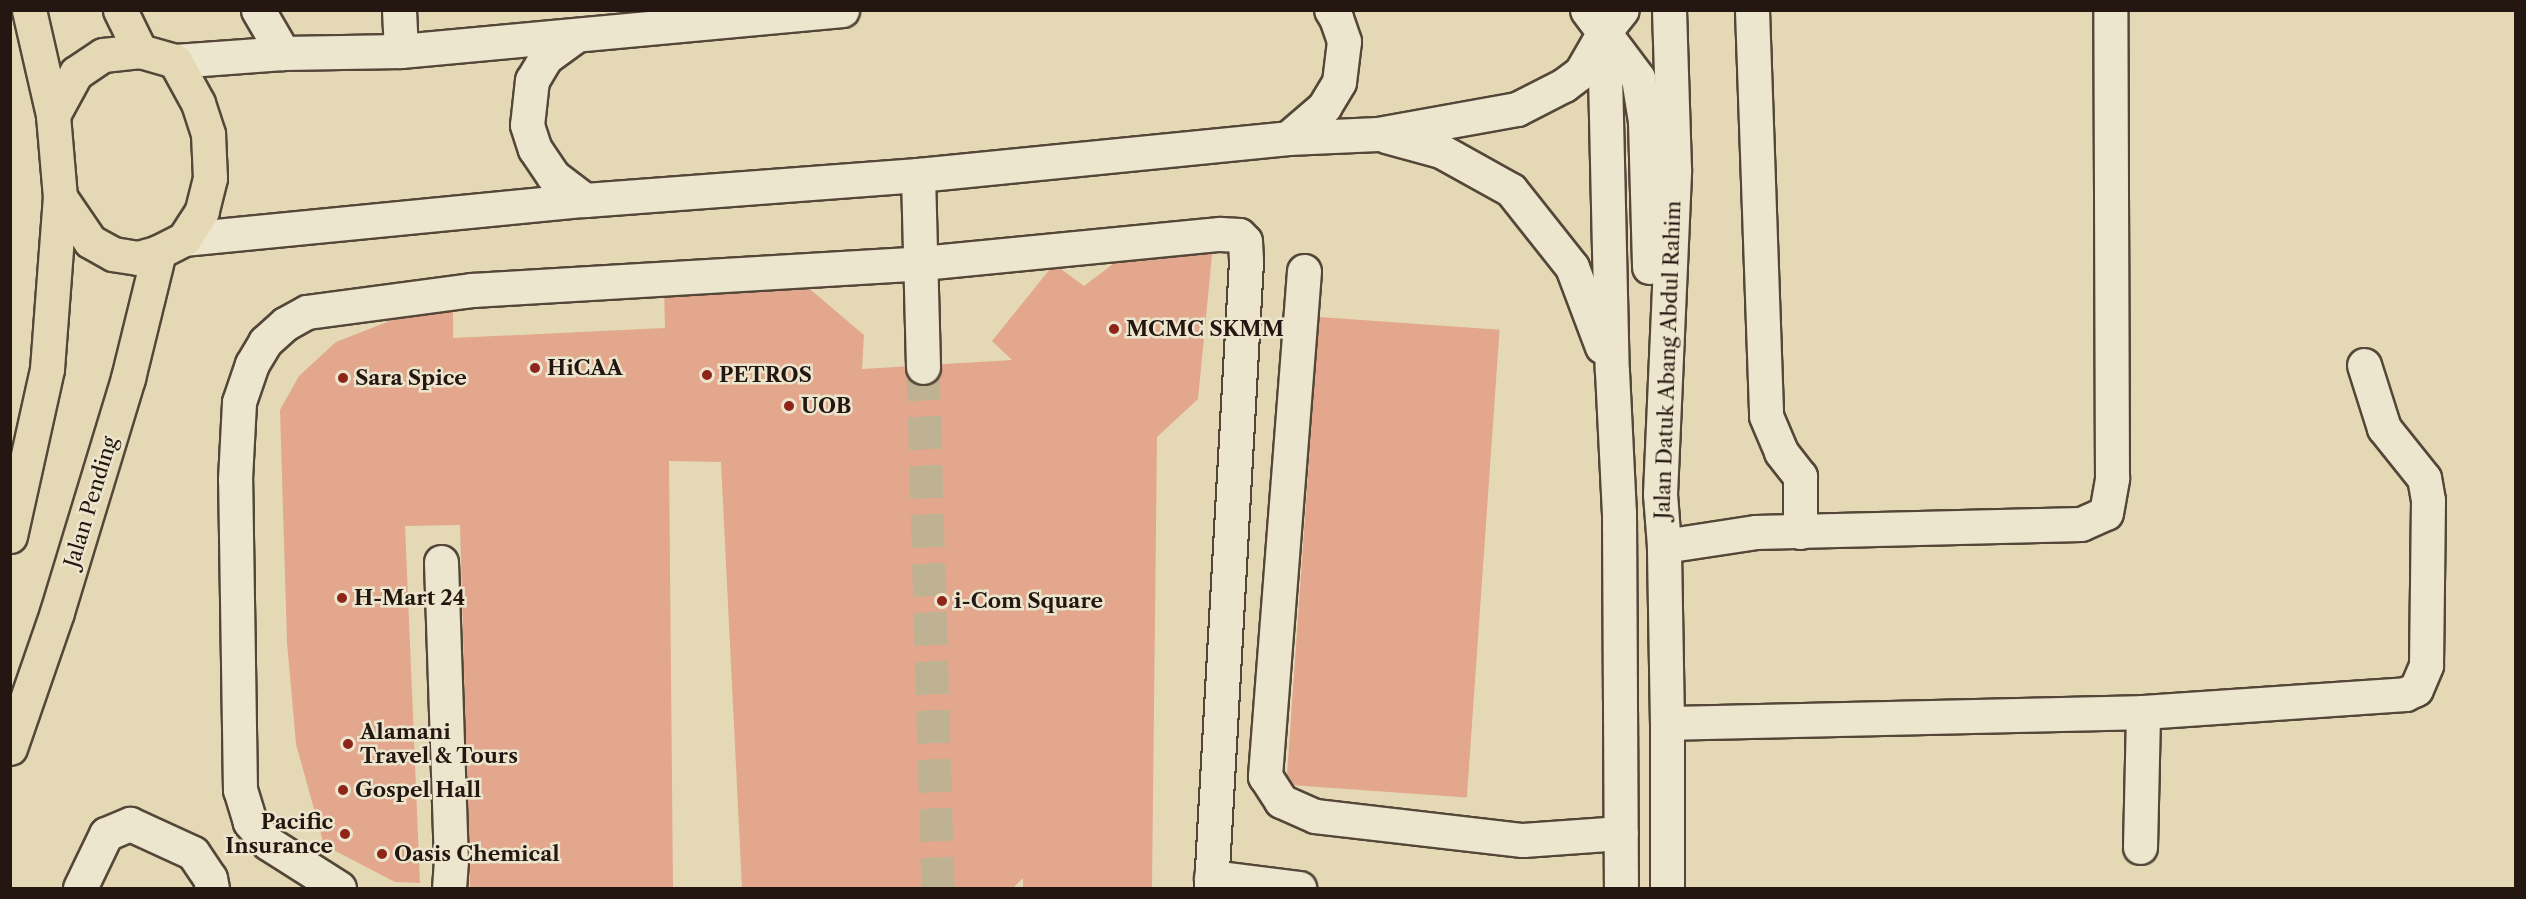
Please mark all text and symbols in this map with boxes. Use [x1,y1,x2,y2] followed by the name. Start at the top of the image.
[1650,199,1686,521] street label: Jalan Datuk Abang Abdul Rahim
[1126,316,1284,342] place label: MCMC SKMM
[1107,322,1121,336] marker: MCMC SKMM
[547,355,623,381] place label: HiCAA
[528,361,542,375] marker: HiCAA
[719,362,812,388] place label: PETROS
[355,365,467,391] place label: Sara Spice
[700,368,714,382] marker: PETROS
[336,371,350,385] marker: Sara Spice
[801,393,851,419] place label: UOB
[782,399,796,413] marker: UOB
[59,433,123,571] street label: Jalan Pending
[354,585,465,611] place label: H-Mart 24
[954,588,1103,614] place label: i-Com Square
[335,591,349,605] marker: H-Mart 24
[935,594,949,608] marker: i-Com Square
[360,719,518,769] place label: Alamani Travel & Tours
[341,737,355,751] marker: Alamani Travel & Tours
[355,777,481,803] place label: Gospel Hall
[336,783,350,797] marker: Gospel Hall
[225,809,333,859] place label: Pacific Insurance
[338,827,352,841] marker: Pacific Insurance
[394,841,560,867] place label: Oasis Chemical
[375,847,389,861] marker: Oasis Chemical

